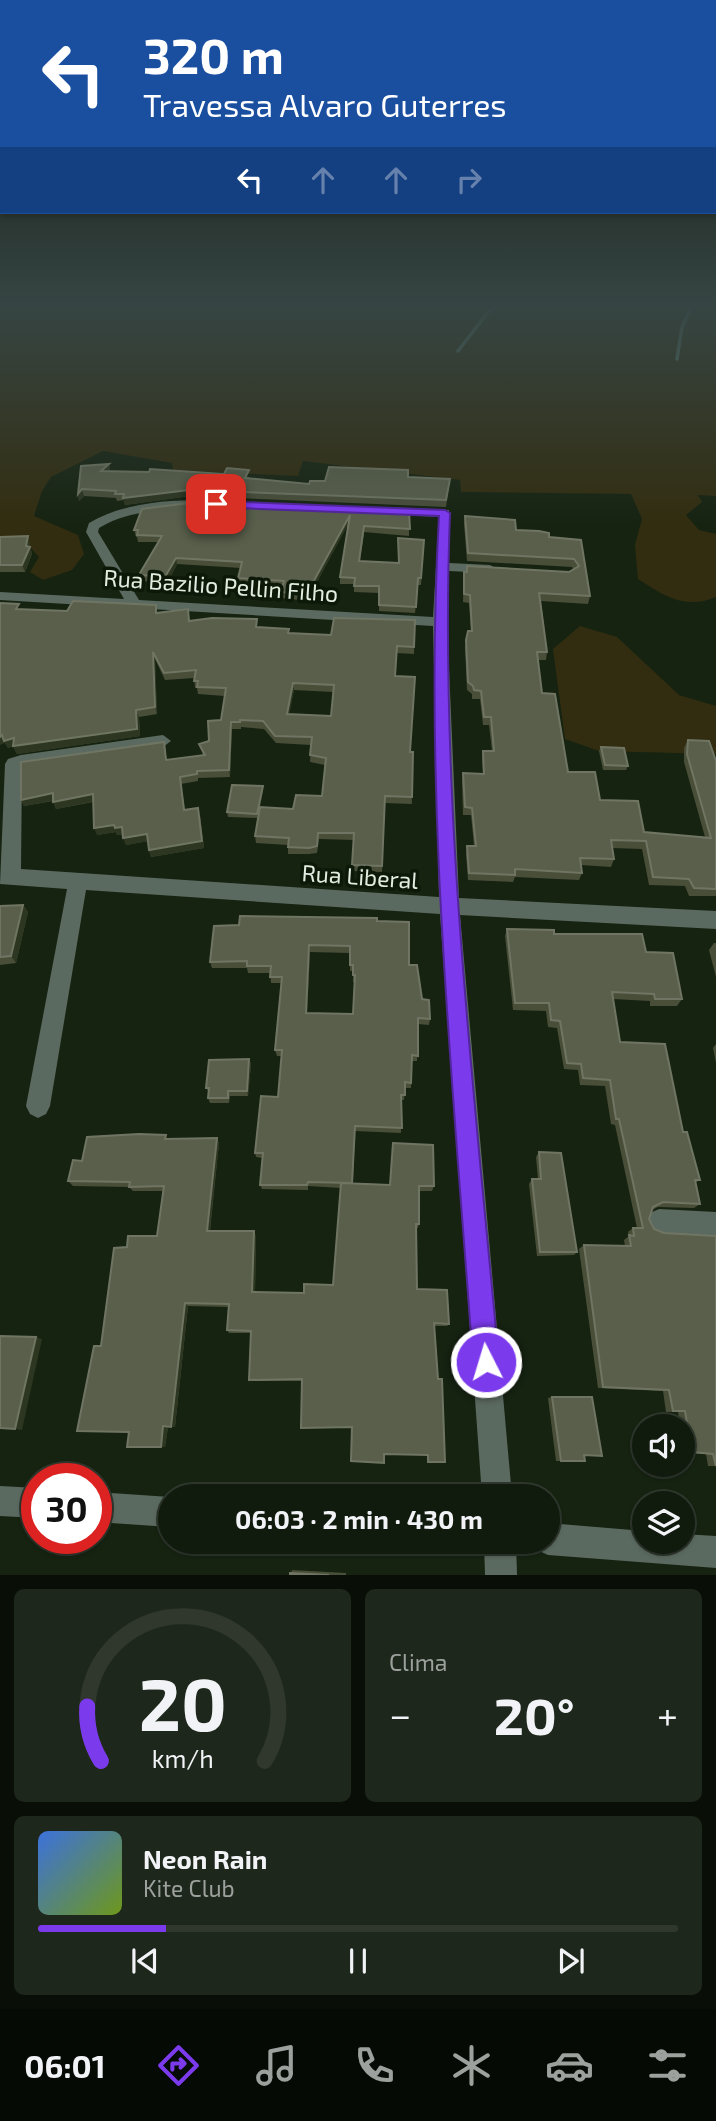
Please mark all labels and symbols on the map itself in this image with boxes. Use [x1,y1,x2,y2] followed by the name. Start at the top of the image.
[186,474,246,534] pin
[103,563,339,607] street label: Rua Bazilio Pellin Filho
[301,858,419,894] street label: Rua Liberal
[449,1325,523,1399] position arrow
[21,1463,112,1554] speed limit sign: 30

